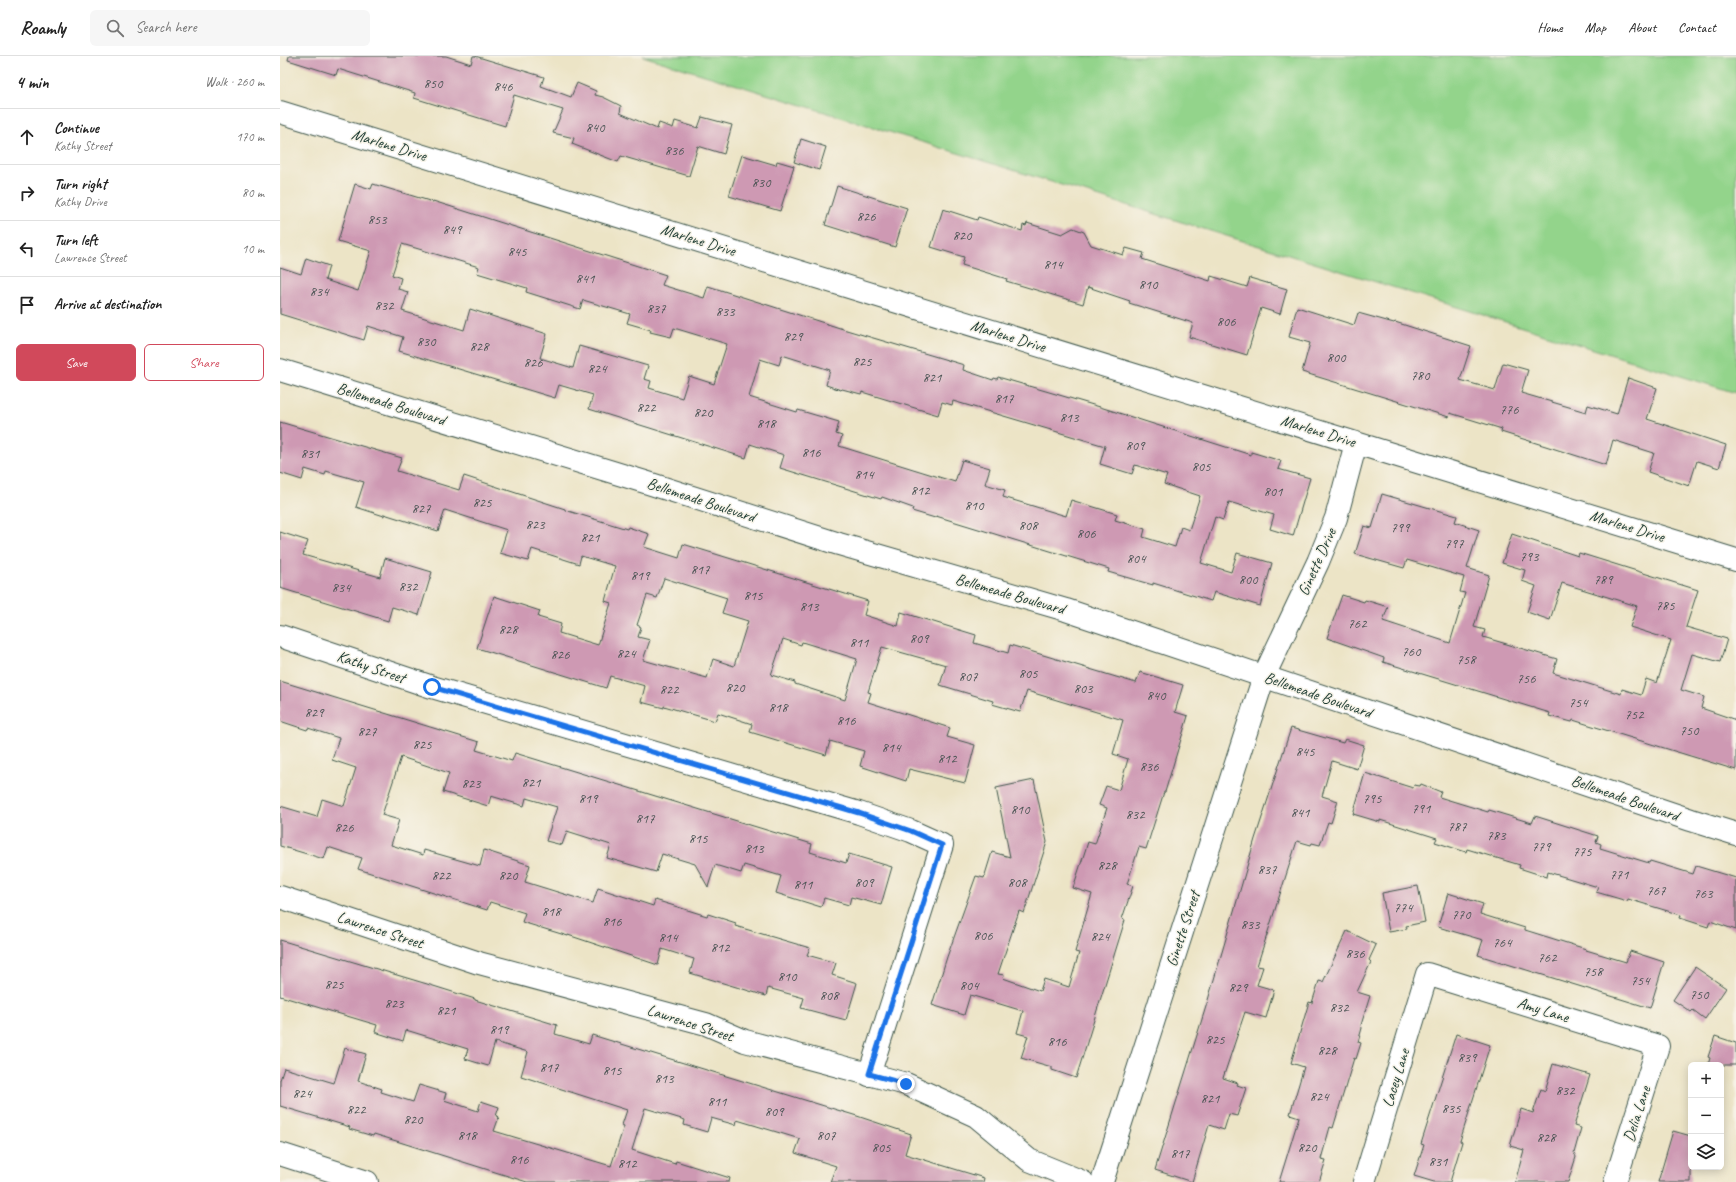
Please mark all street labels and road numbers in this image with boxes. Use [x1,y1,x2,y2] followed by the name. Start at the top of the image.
[349,124,431,166] street label: Marlene Drive
[658,219,740,261] street label: Marlene Drive
[968,315,1050,357] street label: Marlene Drive
[334,378,450,431] street label: Bellemeade Boulevard
[1278,410,1360,452] street label: Marlene Drive
[644,473,760,528] street label: Bellemeade Boulevard
[1587,505,1669,547] street label: Marlene Drive
[1293,524,1341,599] street label: Ginette Drive
[953,569,1069,620] street label: Bellemeade Boulevard
[334,646,410,689] street label: Kathy Street
[1262,667,1377,724] street label: Bellemeade Boulevard
[1569,770,1684,827] street label: Bellemeade Boulevard
[1161,886,1205,969] street label: Ginette Street
[334,907,427,954] street label: Lawrence Street
[1515,993,1573,1028] street label: Amy Lane
[644,1000,737,1047] street label: Lawrence Street
[1378,1045,1415,1110] street label: Lacey Lane
[1619,1082,1656,1144] street label: Delia Lane

